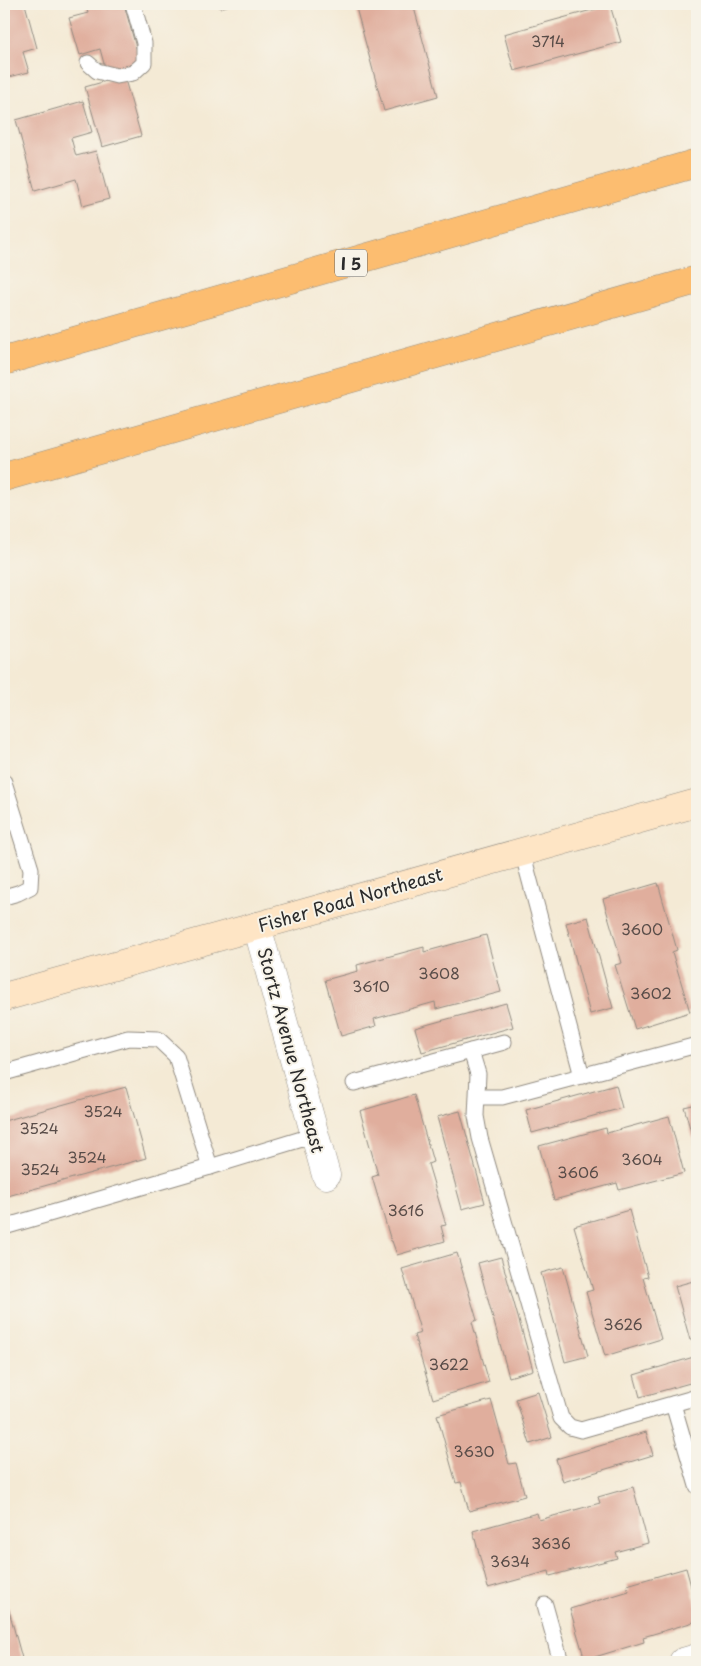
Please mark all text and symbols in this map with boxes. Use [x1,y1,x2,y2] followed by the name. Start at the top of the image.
[531,29,565,52] house number: 3714
[335,250,367,276] road number: I 5
[254,860,446,938] street label: Fisher Road Northeast
[621,917,663,940] house number: 3600
[252,944,332,1156] street label: Stortz Avenue Northeast
[418,961,460,984] house number: 3608
[352,974,390,997] house number: 3610
[630,981,672,1004] house number: 3602
[83,1099,123,1122] house number: 3524
[19,1116,59,1139] house number: 3524
[67,1145,107,1168] house number: 3524
[621,1147,663,1170] house number: 3604
[20,1157,60,1180] house number: 3524
[557,1160,599,1183] house number: 3606
[388,1198,424,1221] house number: 3616
[603,1312,643,1335] house number: 3626
[429,1352,469,1375] house number: 3622
[453,1439,495,1462] house number: 3630
[531,1531,571,1554] house number: 3636
[490,1549,530,1572] house number: 3634

